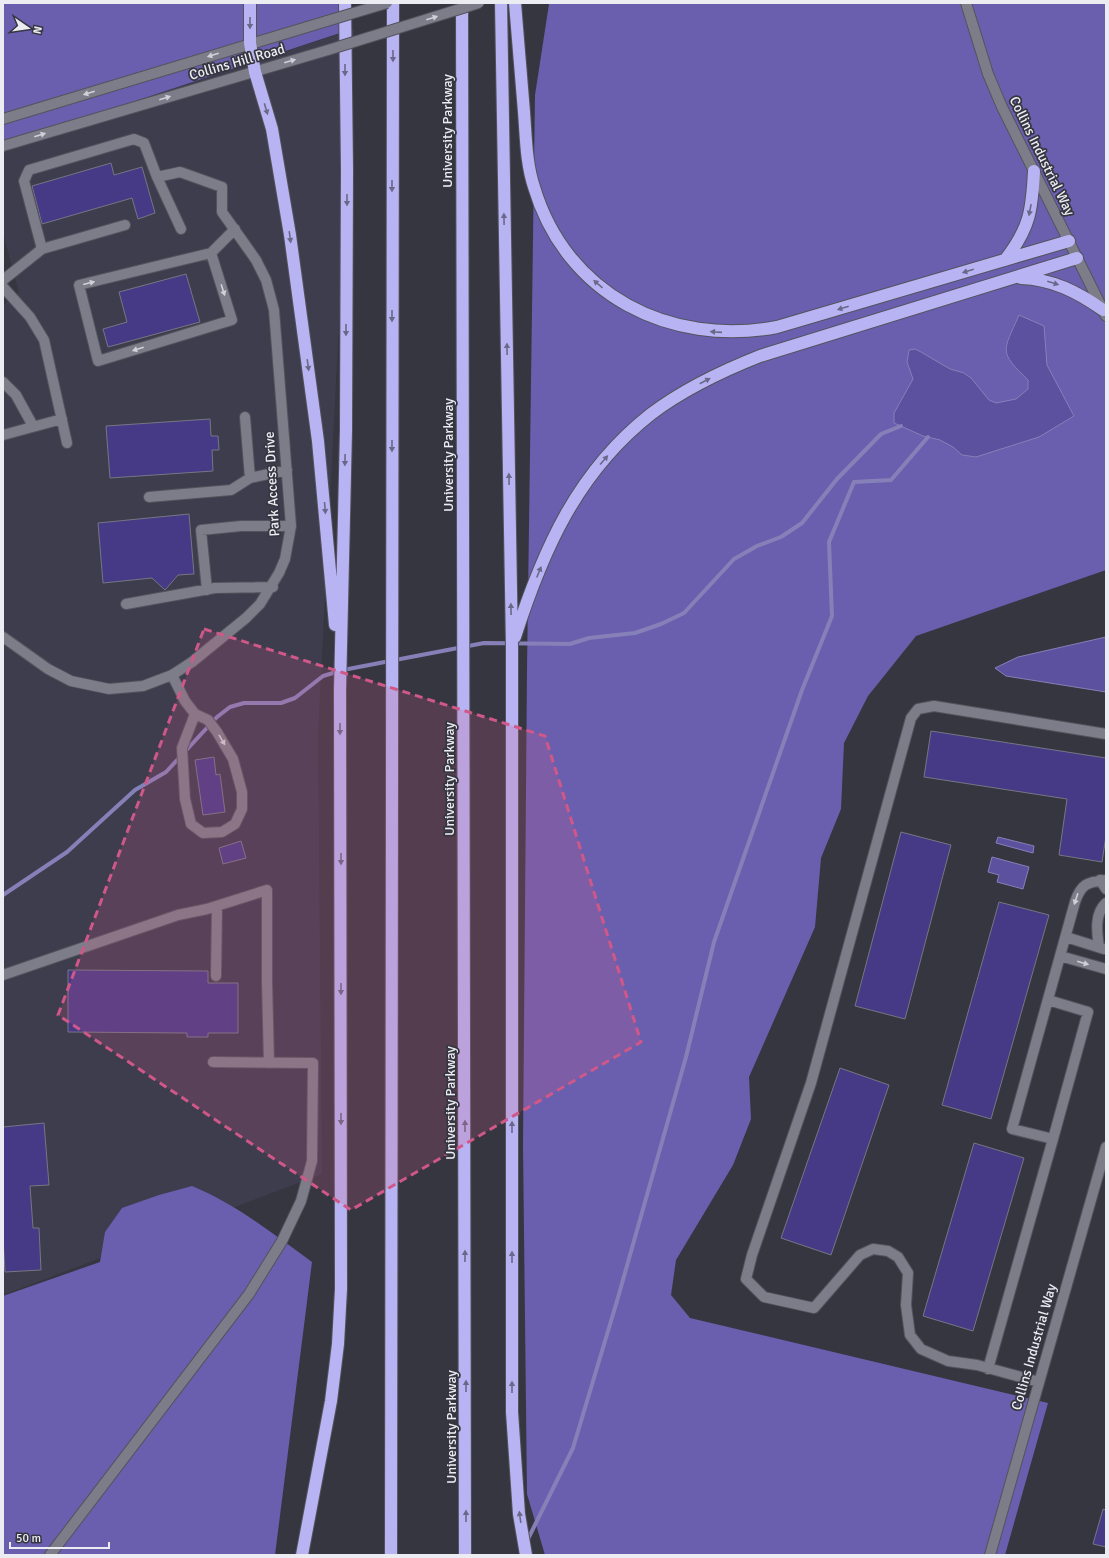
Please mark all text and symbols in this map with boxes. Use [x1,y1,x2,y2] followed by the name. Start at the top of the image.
[8,8,48,48] north arrow
[426,15,438,21] one-way arrow
[247,17,254,29] one-way arrow
[30,25,44,35] text: N
[187,40,287,84] street label: Collins Hill Road
[390,50,396,63] one-way arrow
[207,52,219,58] one-way arrow
[284,58,296,64] one-way arrow
[342,64,348,77] one-way arrow
[439,74,456,188] street label: University Parkway
[83,90,95,96] one-way arrow
[1006,94,1078,219] street label: Collins Industrial Way
[159,95,171,101] one-way arrow
[263,103,269,115] one-way arrow
[35,132,47,138] one-way arrow
[389,180,395,193] one-way arrow
[344,194,350,207] one-way arrow
[1027,204,1033,216] one-way arrow
[501,213,508,225] one-way arrow
[287,231,293,243] one-way arrow
[962,268,974,274] one-way arrow
[83,279,95,285] one-way arrow
[593,280,603,289] one-way arrow
[1047,280,1059,286] one-way arrow
[220,285,226,297] one-way arrow
[837,305,849,311] one-way arrow
[389,310,395,323] one-way arrow
[343,324,349,337] one-way arrow
[710,328,722,335] one-way arrow
[503,343,510,355] one-way arrow
[131,346,143,352] one-way arrow
[305,359,311,372] one-way arrow
[700,377,711,384] one-way arrow
[440,398,457,512] street label: University Parkway
[261,431,283,537] street label: Park Access Drive
[389,440,395,453] one-way arrow
[342,454,348,467] one-way arrow
[599,455,608,465] one-way arrow
[506,472,512,485] one-way arrow
[322,502,328,514] one-way arrow
[536,565,542,577] one-way arrow
[508,602,514,615] one-way arrow
[441,722,458,836] street label: University Parkway
[337,723,343,736] one-way arrow
[218,734,225,746] one-way arrow
[338,853,344,866] one-way arrow
[1073,893,1079,905] one-way arrow
[1077,960,1089,966] one-way arrow
[338,983,344,996] one-way arrow
[442,1046,459,1160] street label: University Parkway
[338,1113,345,1125] one-way arrow
[462,1119,468,1132] one-way arrow
[509,1120,515,1133] one-way arrow
[462,1249,468,1262] one-way arrow
[509,1250,515,1263] one-way arrow
[1008,1282,1060,1412] street label: Collins Industrial Way
[443,1370,460,1484] street label: University Parkway
[463,1379,469,1392] one-way arrow
[509,1380,515,1393] one-way arrow
[462,1510,469,1522] one-way arrow
[517,1510,523,1523] one-way arrow
[10,1524,109,1550] scale bar
[16,1531,41,1546] text: 50 m

